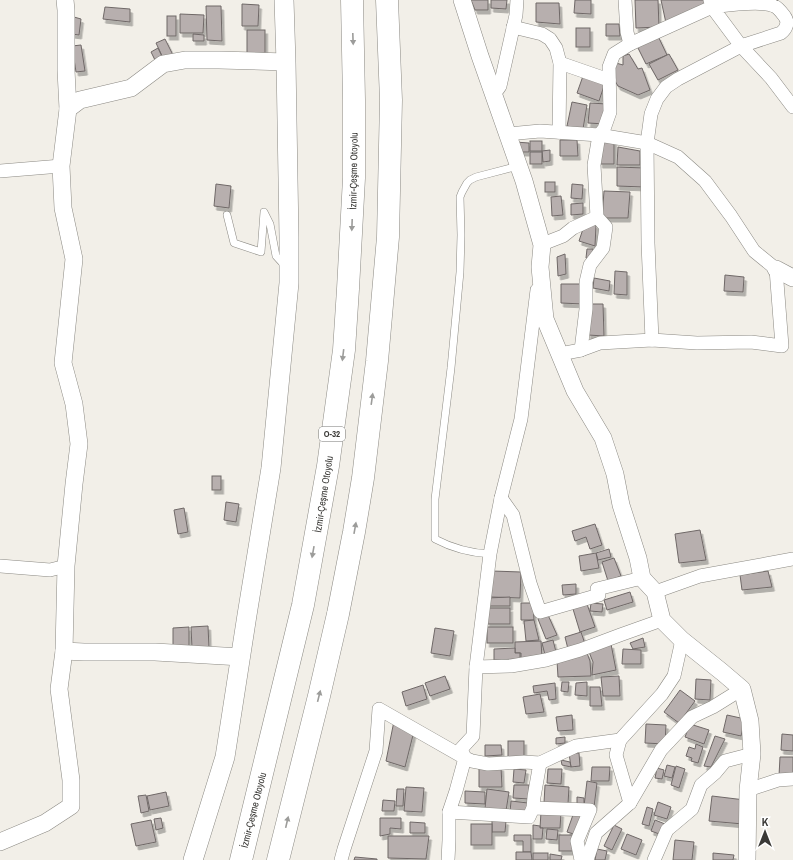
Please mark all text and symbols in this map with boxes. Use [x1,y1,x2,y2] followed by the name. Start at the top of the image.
[349,33,356,45] one-way arrow
[346,132,361,210] street label: İzmir-Çeşme Otoyolu
[348,219,355,231] one-way arrow
[340,349,346,361] one-way arrow
[369,393,375,405] one-way arrow
[319,427,345,441] road number: O-32
[311,455,336,533] street label: İzmir-Çeşme Otoyolu
[352,522,358,534] one-way arrow
[310,546,316,558] one-way arrow
[316,690,322,702] one-way arrow
[238,771,269,849] street label: İzmir-Çeşme Otoyolu
[745,812,785,852] north arrow
[762,815,769,829] text: K
[284,816,290,828] one-way arrow

